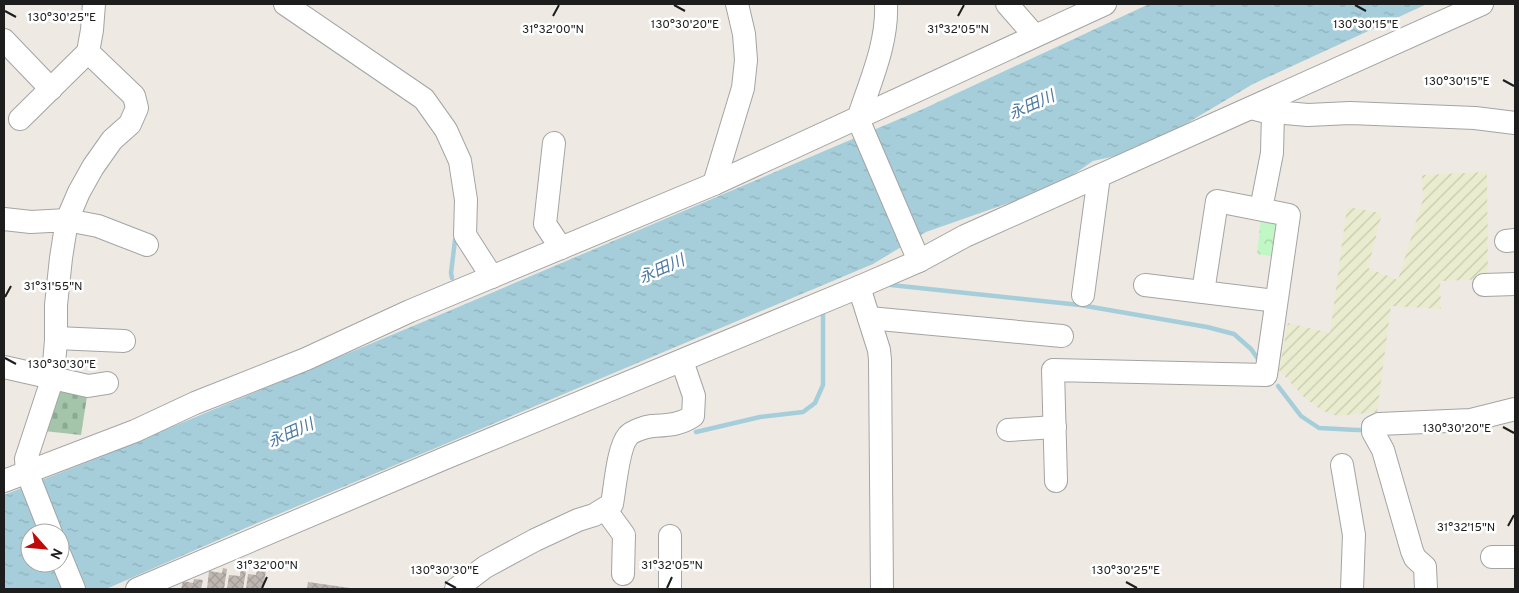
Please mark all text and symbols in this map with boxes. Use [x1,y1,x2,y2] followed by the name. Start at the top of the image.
[28,10,96,26] text: 130°30'25"E
[651,17,719,33] text: 130°30'20"E
[1333,17,1399,33] text: 130°30'15"E
[522,22,584,38] text: 31°32'00"N
[927,22,989,38] text: 31°32'05"N
[1424,74,1490,90] text: 130°30'15"E
[1006,86,1060,125] water label: 永田川
[636,250,690,289] water label: 永田川
[23,279,83,295] text: 31°31'55"N
[28,357,96,373] text: 130°30'30"E
[265,414,319,453] water label: 永田川
[1423,421,1491,437] text: 130°30'20"E
[1437,520,1495,536] text: 31°32'15"N
[20,523,70,573] north arrow
[45,545,65,562] text: N
[236,558,298,574] text: 31°32'00"N
[641,558,703,574] text: 31°32'05"N
[411,563,479,579] text: 130°30'30"E
[1092,563,1160,579] text: 130°30'25"E

